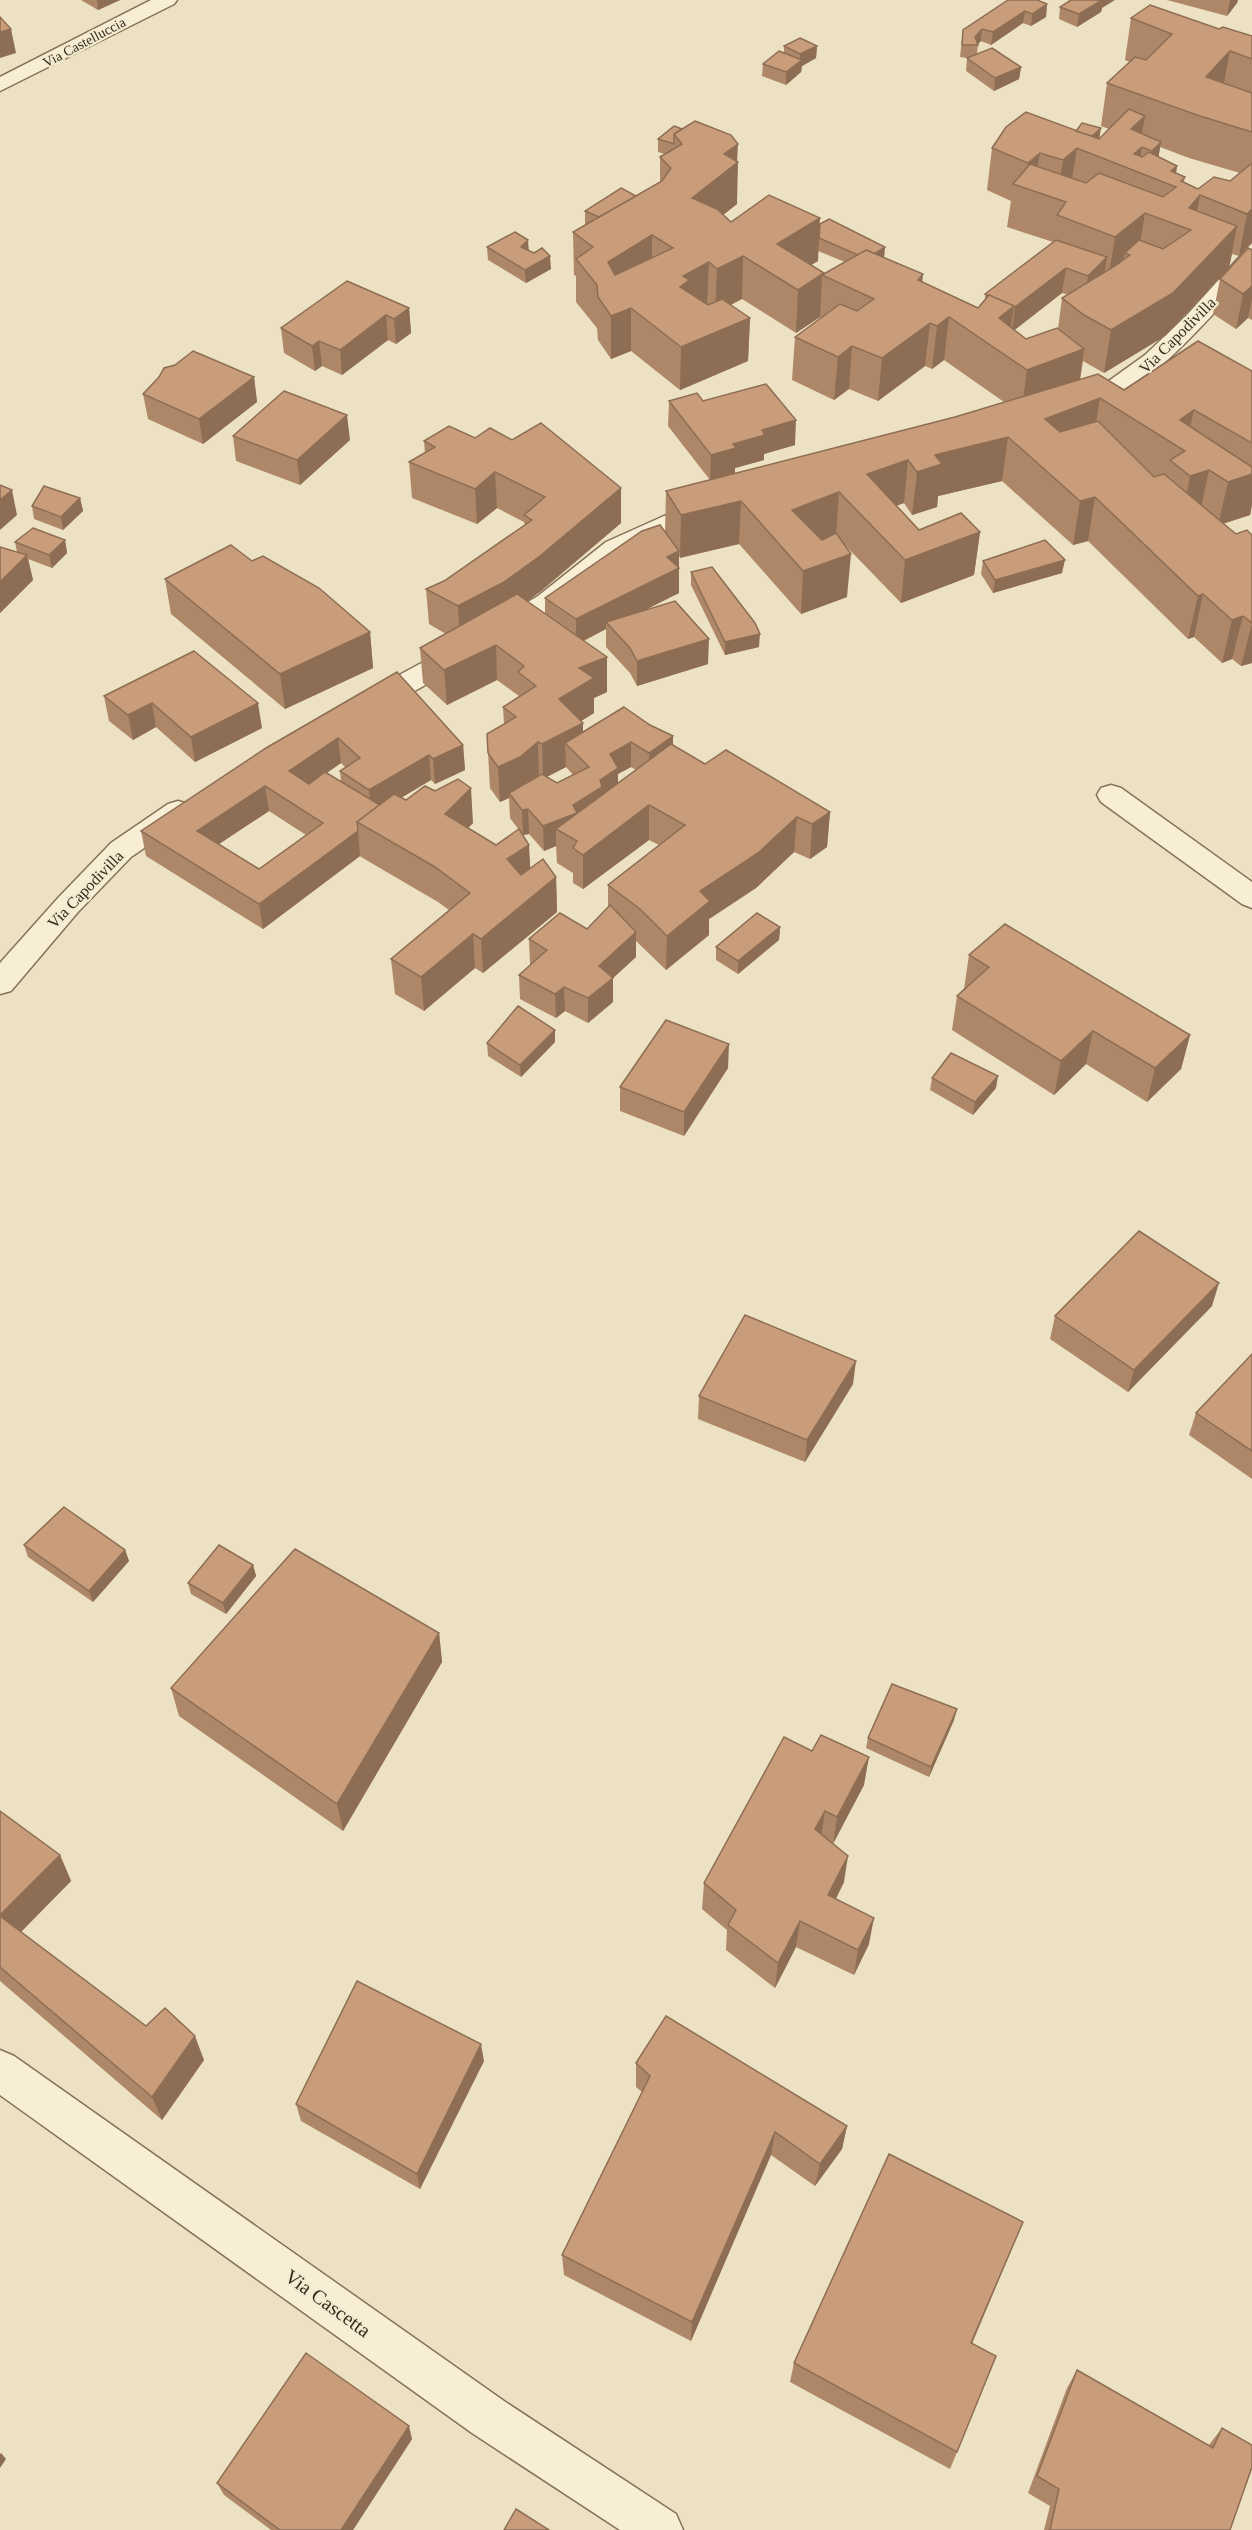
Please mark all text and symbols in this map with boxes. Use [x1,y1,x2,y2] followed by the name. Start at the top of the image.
[40,14,129,70] street label: Via Castelluccia
[1136,294,1220,378] street label: Via Capodivilla
[44,847,127,932] street label: Via Capodivilla
[281,2265,375,2341] street label: Via Cascetta

